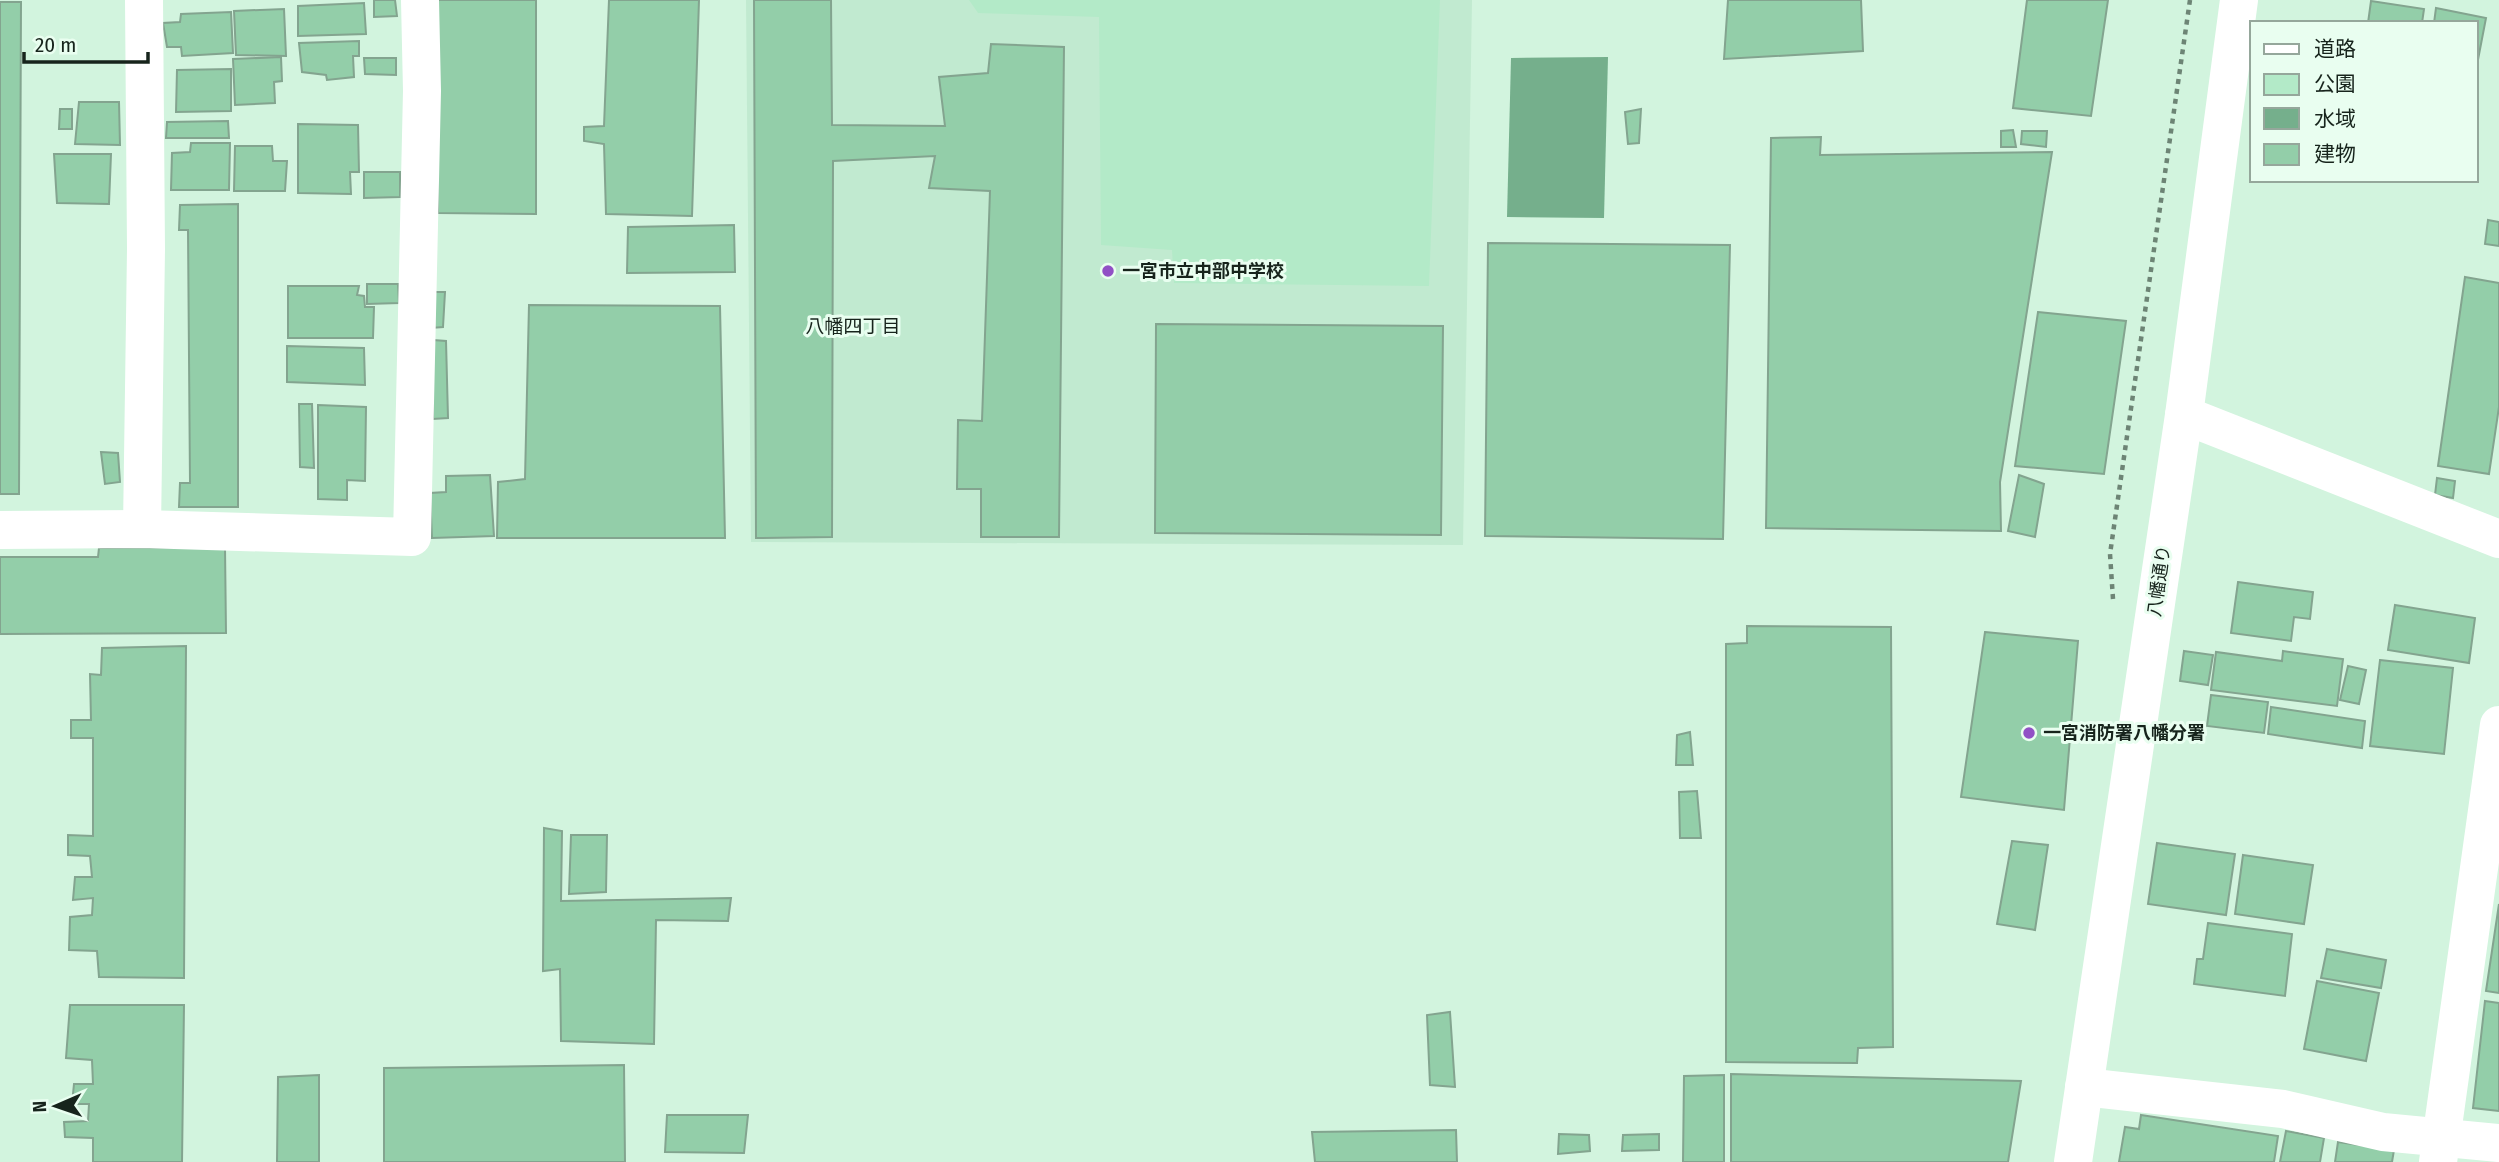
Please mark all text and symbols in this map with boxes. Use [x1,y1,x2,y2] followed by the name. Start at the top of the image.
[24,21,149,65] scale bar
[2250,21,2478,182] legend
[35,32,76,58] text: 20 m
[2314,36,2356,62] text: 道路
[2314,71,2356,97] text: 公園
[2314,106,2356,132] text: 水域
[2314,141,2356,167] text: 建物
[1122,260,1284,282] place label: 一宮市立中部中学校
[1100,263,1116,279] marker: 一宮市立中部中学校
[805,315,901,338] district label: 八幡四丁目
[2143,544,2175,618] street label: 八幡通り
[2043,722,2205,744] place label: 一宮消防署八幡分署
[2021,725,2037,741] marker: 一宮消防署八幡分署
[21,1071,91,1141] north arrow
[28,1100,51,1113] text: N

